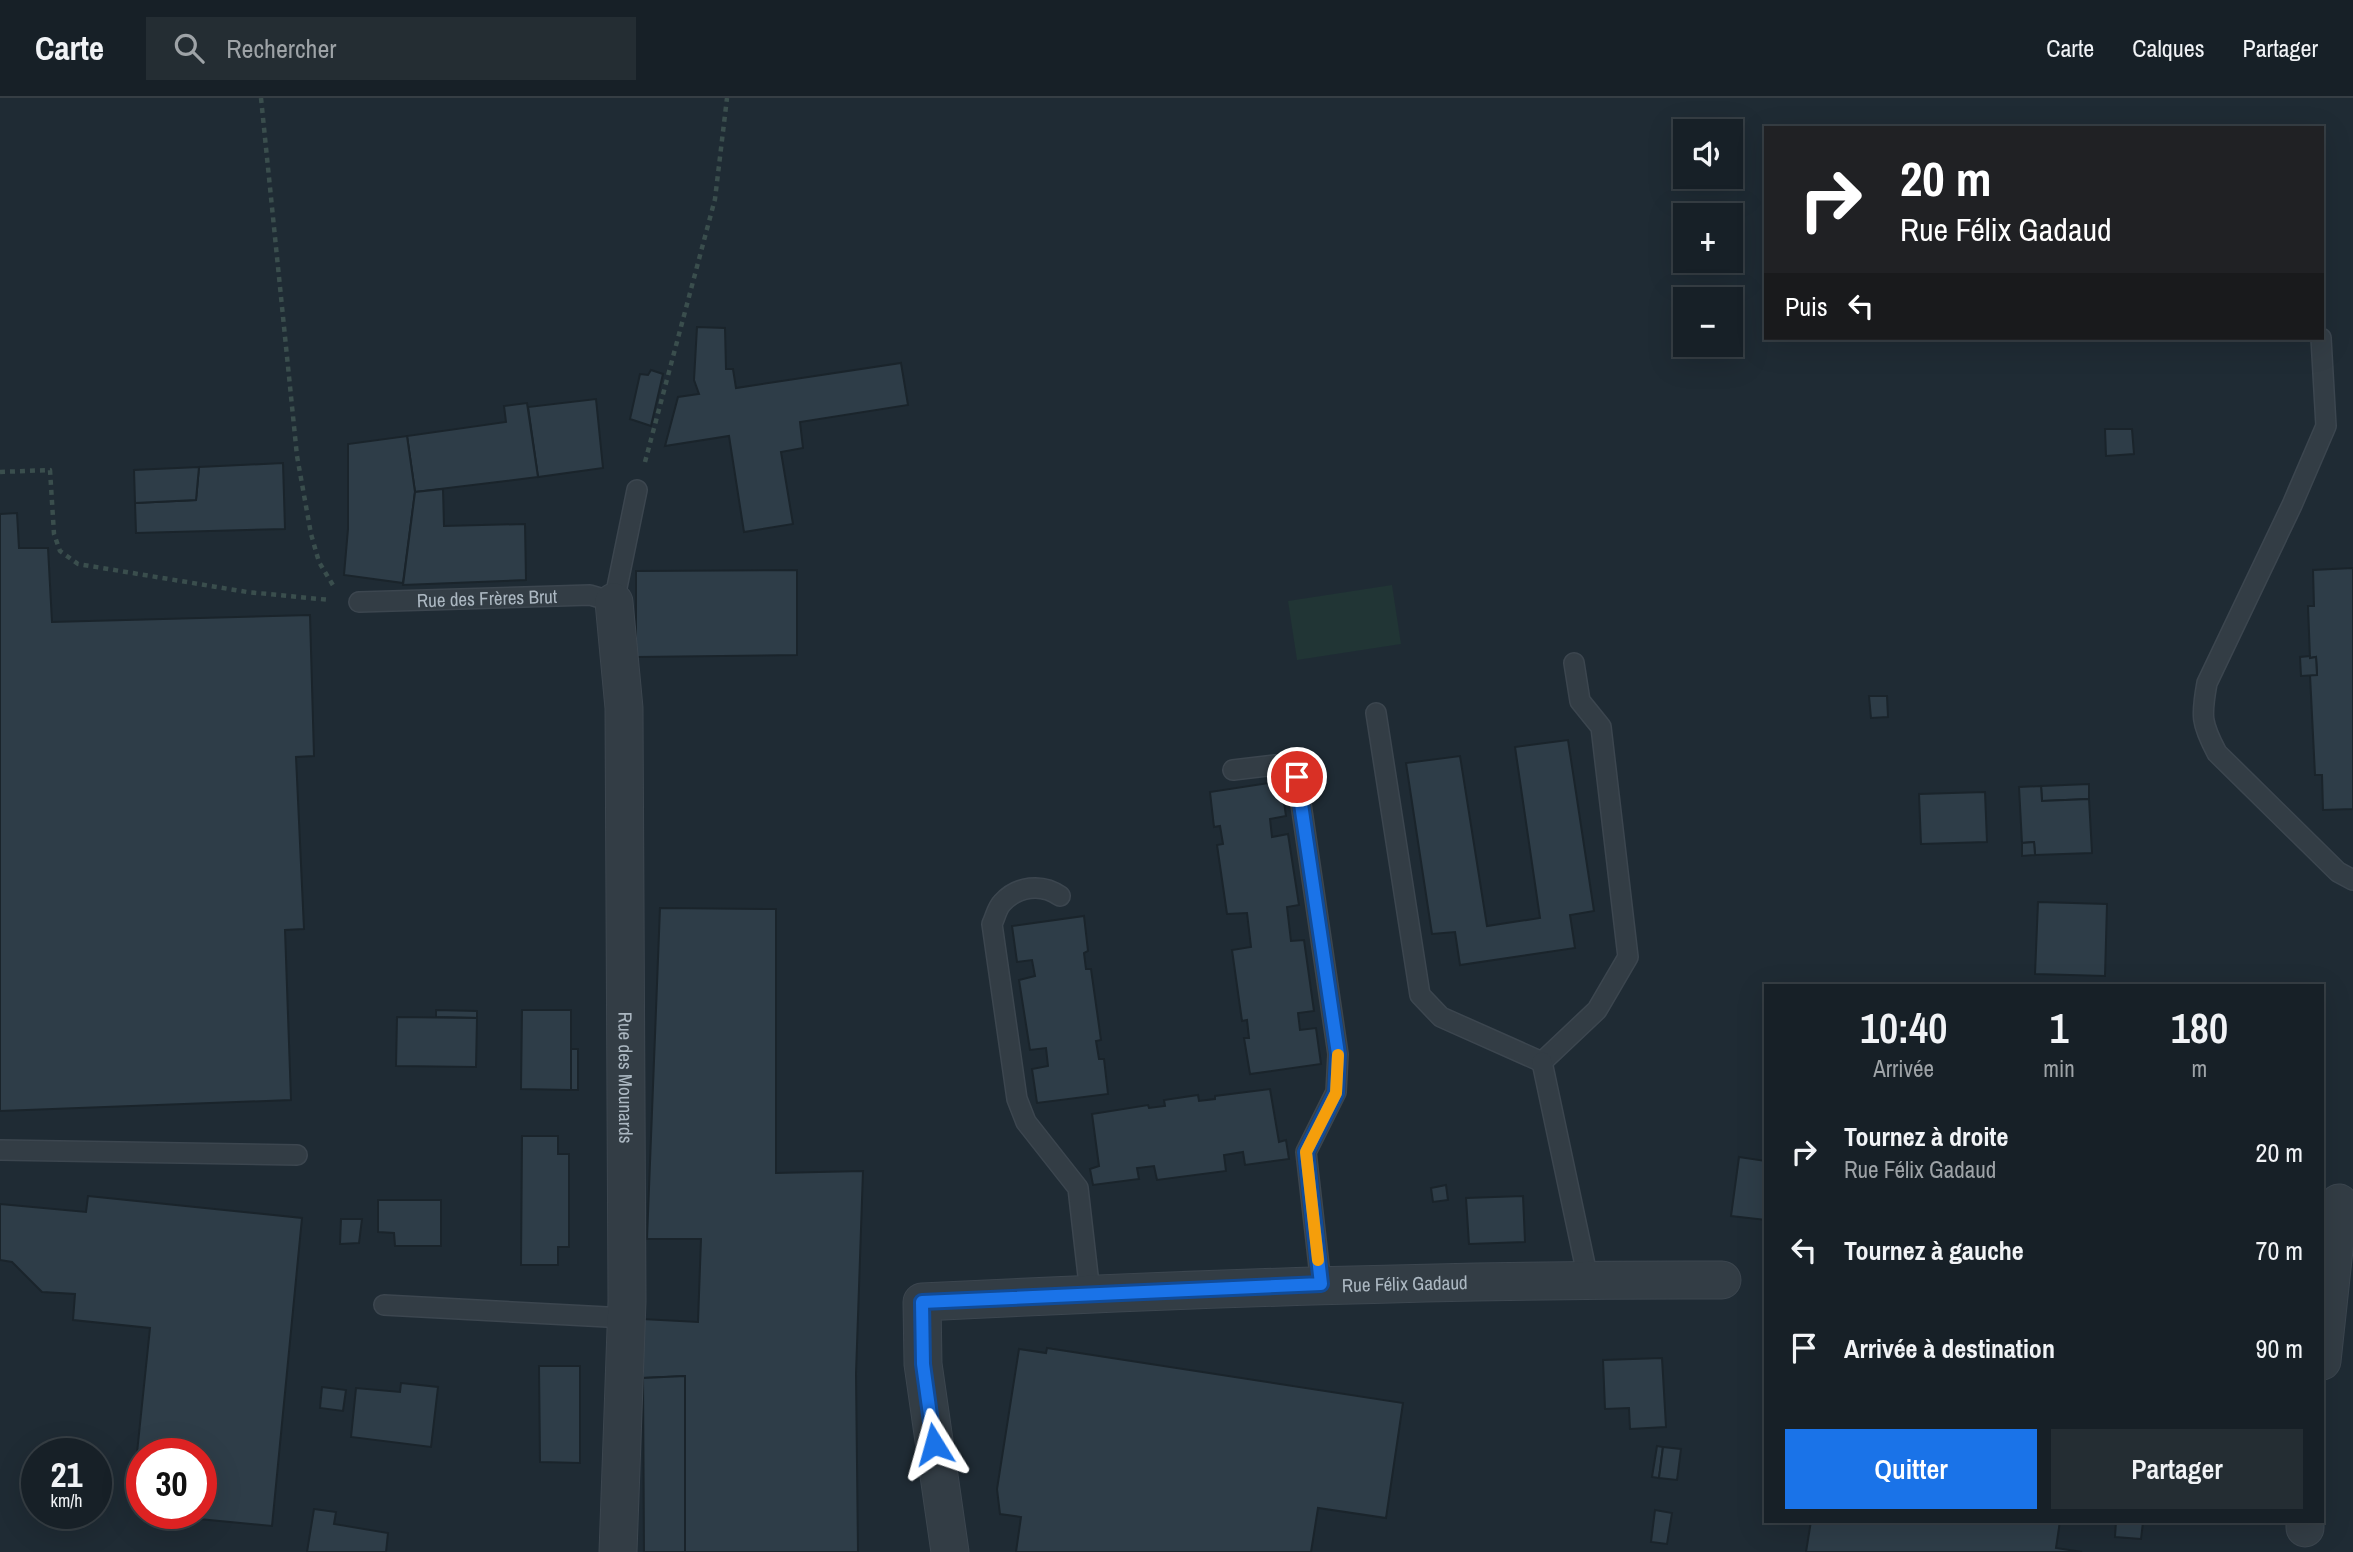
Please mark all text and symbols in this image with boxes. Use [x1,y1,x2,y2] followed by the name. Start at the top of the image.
[146,17,636,80] search box
[35,26,104,70] text: Carte
[170,29,208,67] icon: search
[226,31,336,66] text: Rechercher
[2046,32,2094,64] text: Carte
[2132,32,2205,64] text: Calques
[2243,32,2318,64] text: Partager
[1673,119,1743,357] map controls
[1673,119,1743,189] button: sound
[1900,145,1992,211] text: 20 m
[1785,154,1876,245] icon: right
[1673,203,1743,273] button: +
[1900,208,2112,251] text: Rue Félix Gadaud
[1673,287,1743,357] button: −
[1842,287,1880,325] icon: left
[1785,289,1828,324] text: Puis
[416,583,558,613] street label: Rue des Frères Brut
[1267,747,1327,807] pin
[1278,758,1316,796] icon: arrive
[1860,1000,1947,1056] text: 10:40
[2049,1000,2069,1056] text: 1
[2171,1000,2228,1056] text: 180
[613,1012,639,1144] street label: Rue des Mounards
[1873,1053,1934,1084] text: Arrivée
[2043,1053,2075,1084] text: min
[2192,1053,2207,1084] text: m
[1844,1119,2008,1154] text: Tournez à droite
[1785,1133,1823,1171] icon: right
[2256,1135,2303,1170] text: 20 m
[1844,1154,1996,1185] text: Rue Félix Gadaud
[1785,1231,1823,1269] icon: left
[1844,1233,2024,1268] text: Tournez à gauche
[2256,1233,2303,1268] text: 70 m
[1341,1269,1468,1298] street label: Rue Félix Gadaud
[1785,1329,1823,1367] icon: arrive
[1844,1331,2055,1366] text: Arrivée à destination
[2256,1331,2303,1366] text: 90 m
[897,1407,971,1481] position arrow
[1785,1429,2037,1509] button: Quitter
[2051,1429,2303,1509] button: Partager
[126,1438,217,1529] speed limit sign: 30
[51,1451,82,1498] text: 21
[51,1488,83,1513] text: km/h

